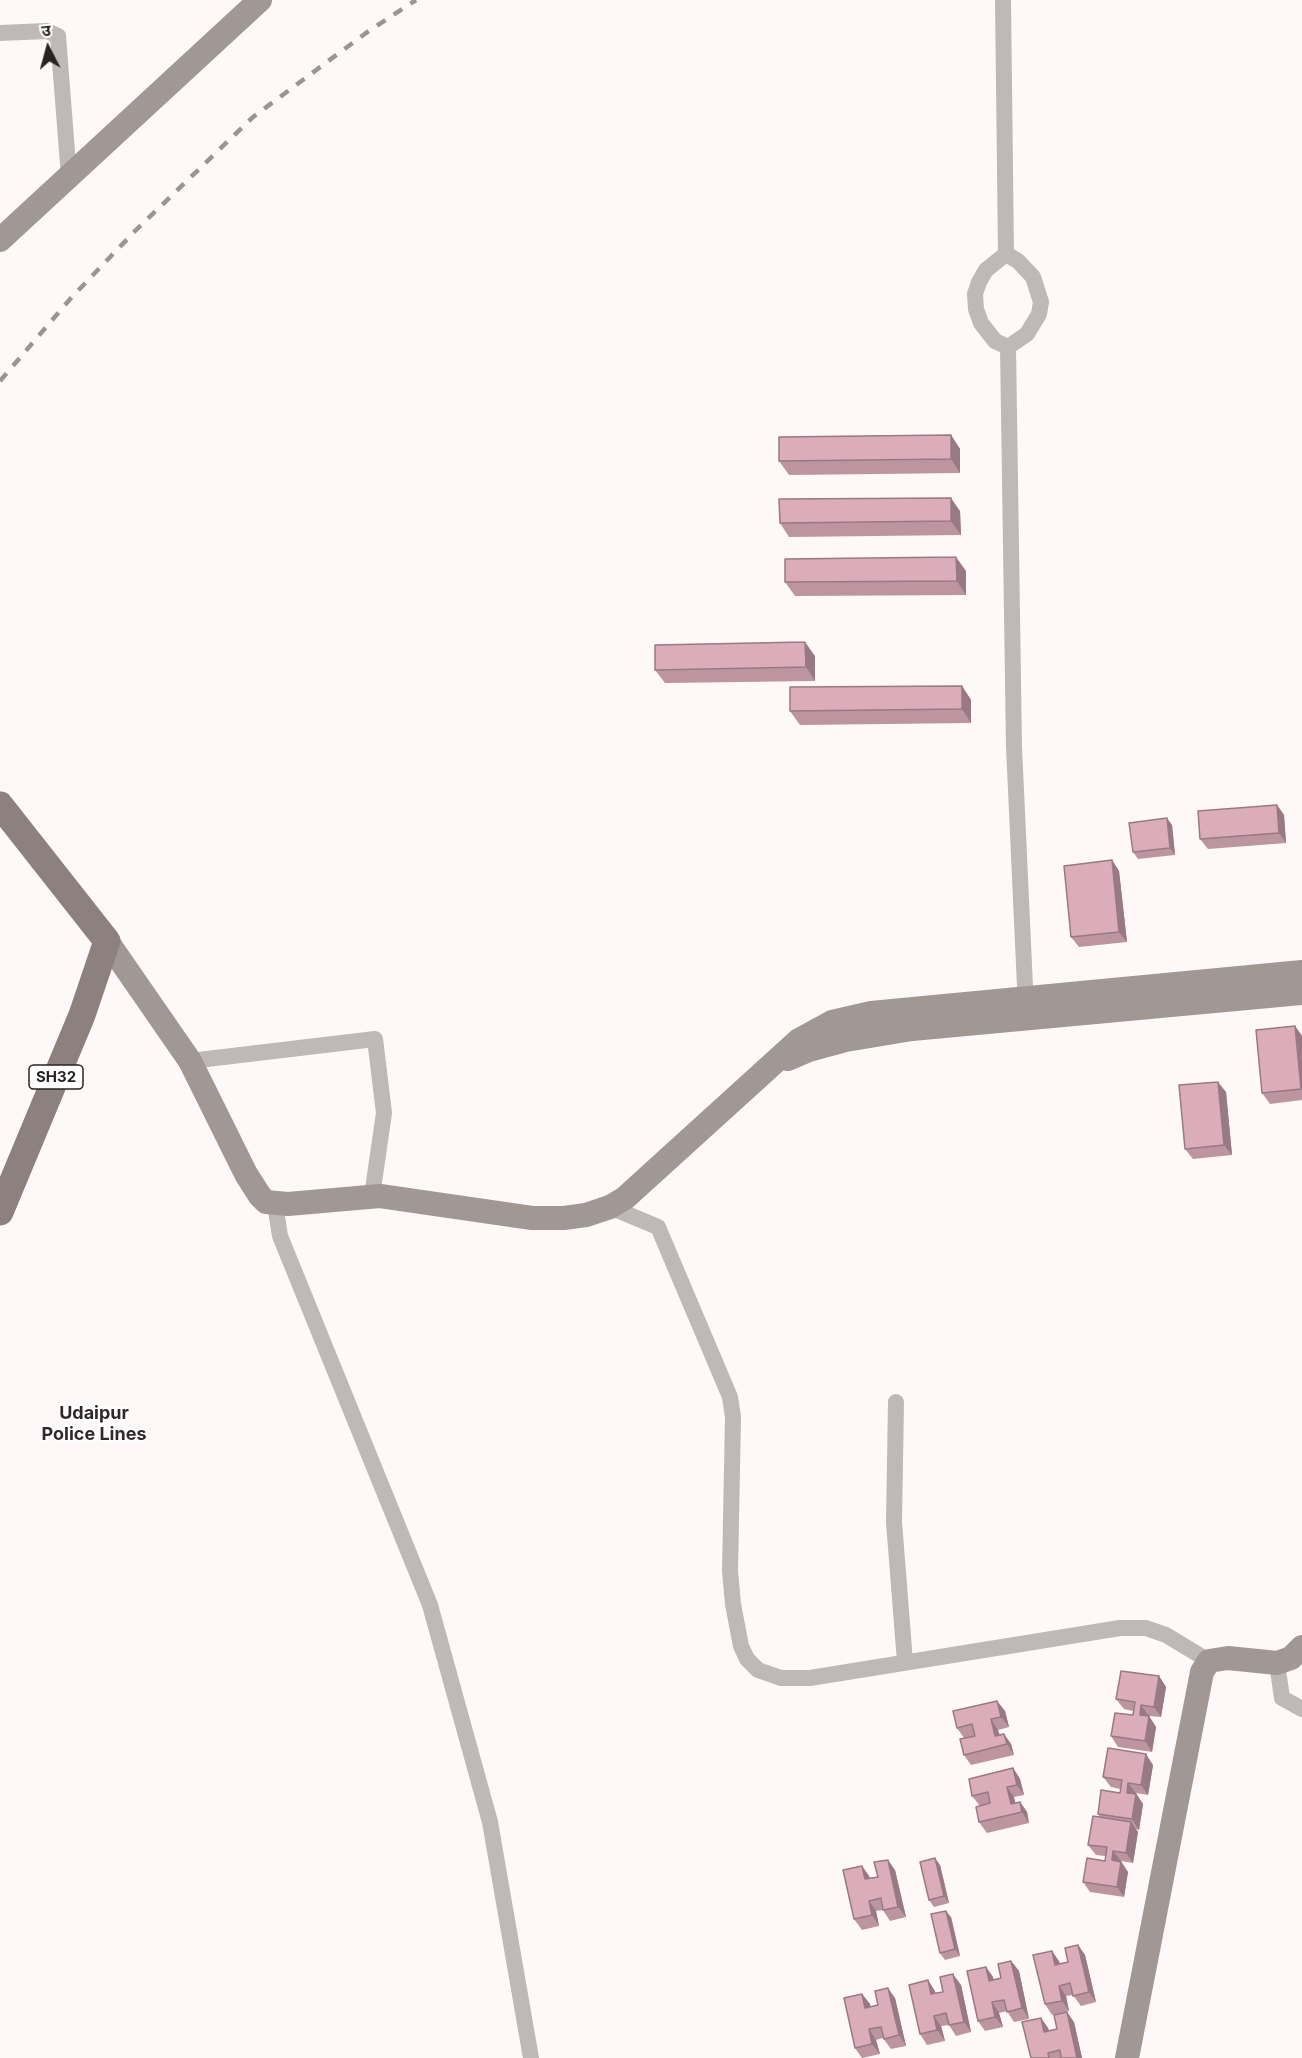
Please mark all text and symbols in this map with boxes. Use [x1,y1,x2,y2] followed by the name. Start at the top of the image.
[18,18,78,78] north arrow
[40,20,52,41] text: उ
[29,1065,83,1089] road number: SH32
[42,1403,146,1446] district label: Udaipur Police Lines

